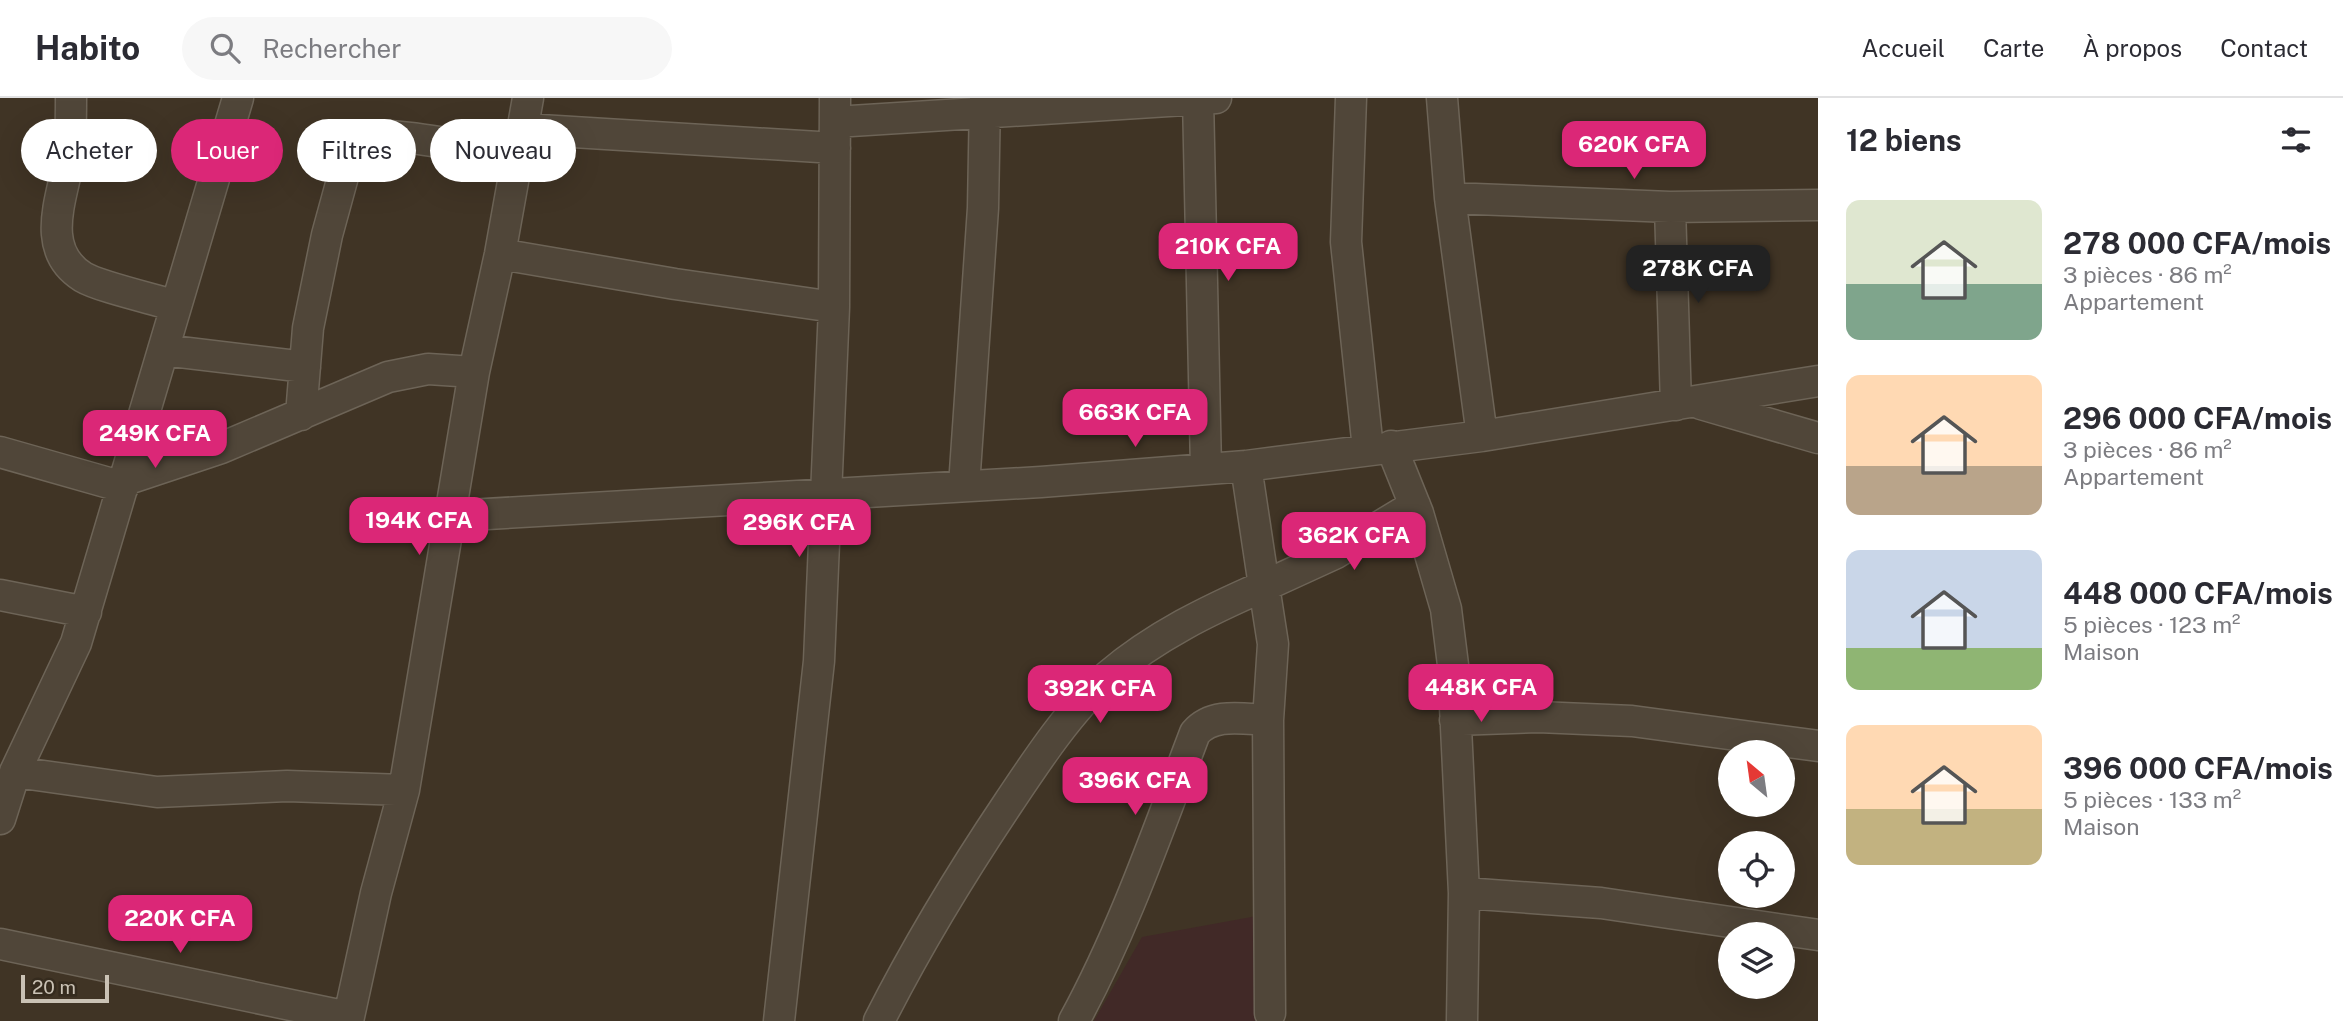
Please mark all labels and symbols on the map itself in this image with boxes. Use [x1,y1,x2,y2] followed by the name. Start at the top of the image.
[1562,122,1706,181] pin: 620K CFA
[1156,223,1300,283] pin: 210K CFA
[1626,246,1770,305] pin: 278K CFA
[1063,390,1207,449] pin: 663K CFA
[83,410,227,470] pin: 249K CFA
[347,498,491,557] pin: 194K CFA
[727,500,871,559] pin: 296K CFA
[1282,512,1426,572] pin: 362K CFA
[1409,664,1553,724] pin: 448K CFA
[1028,666,1172,725] pin: 392K CFA
[1718,740,1796,817] north arrow
[1063,758,1207,817] pin: 396K CFA
[108,896,252,955] pin: 220K CFA
[21,972,108,1004] scale bar

